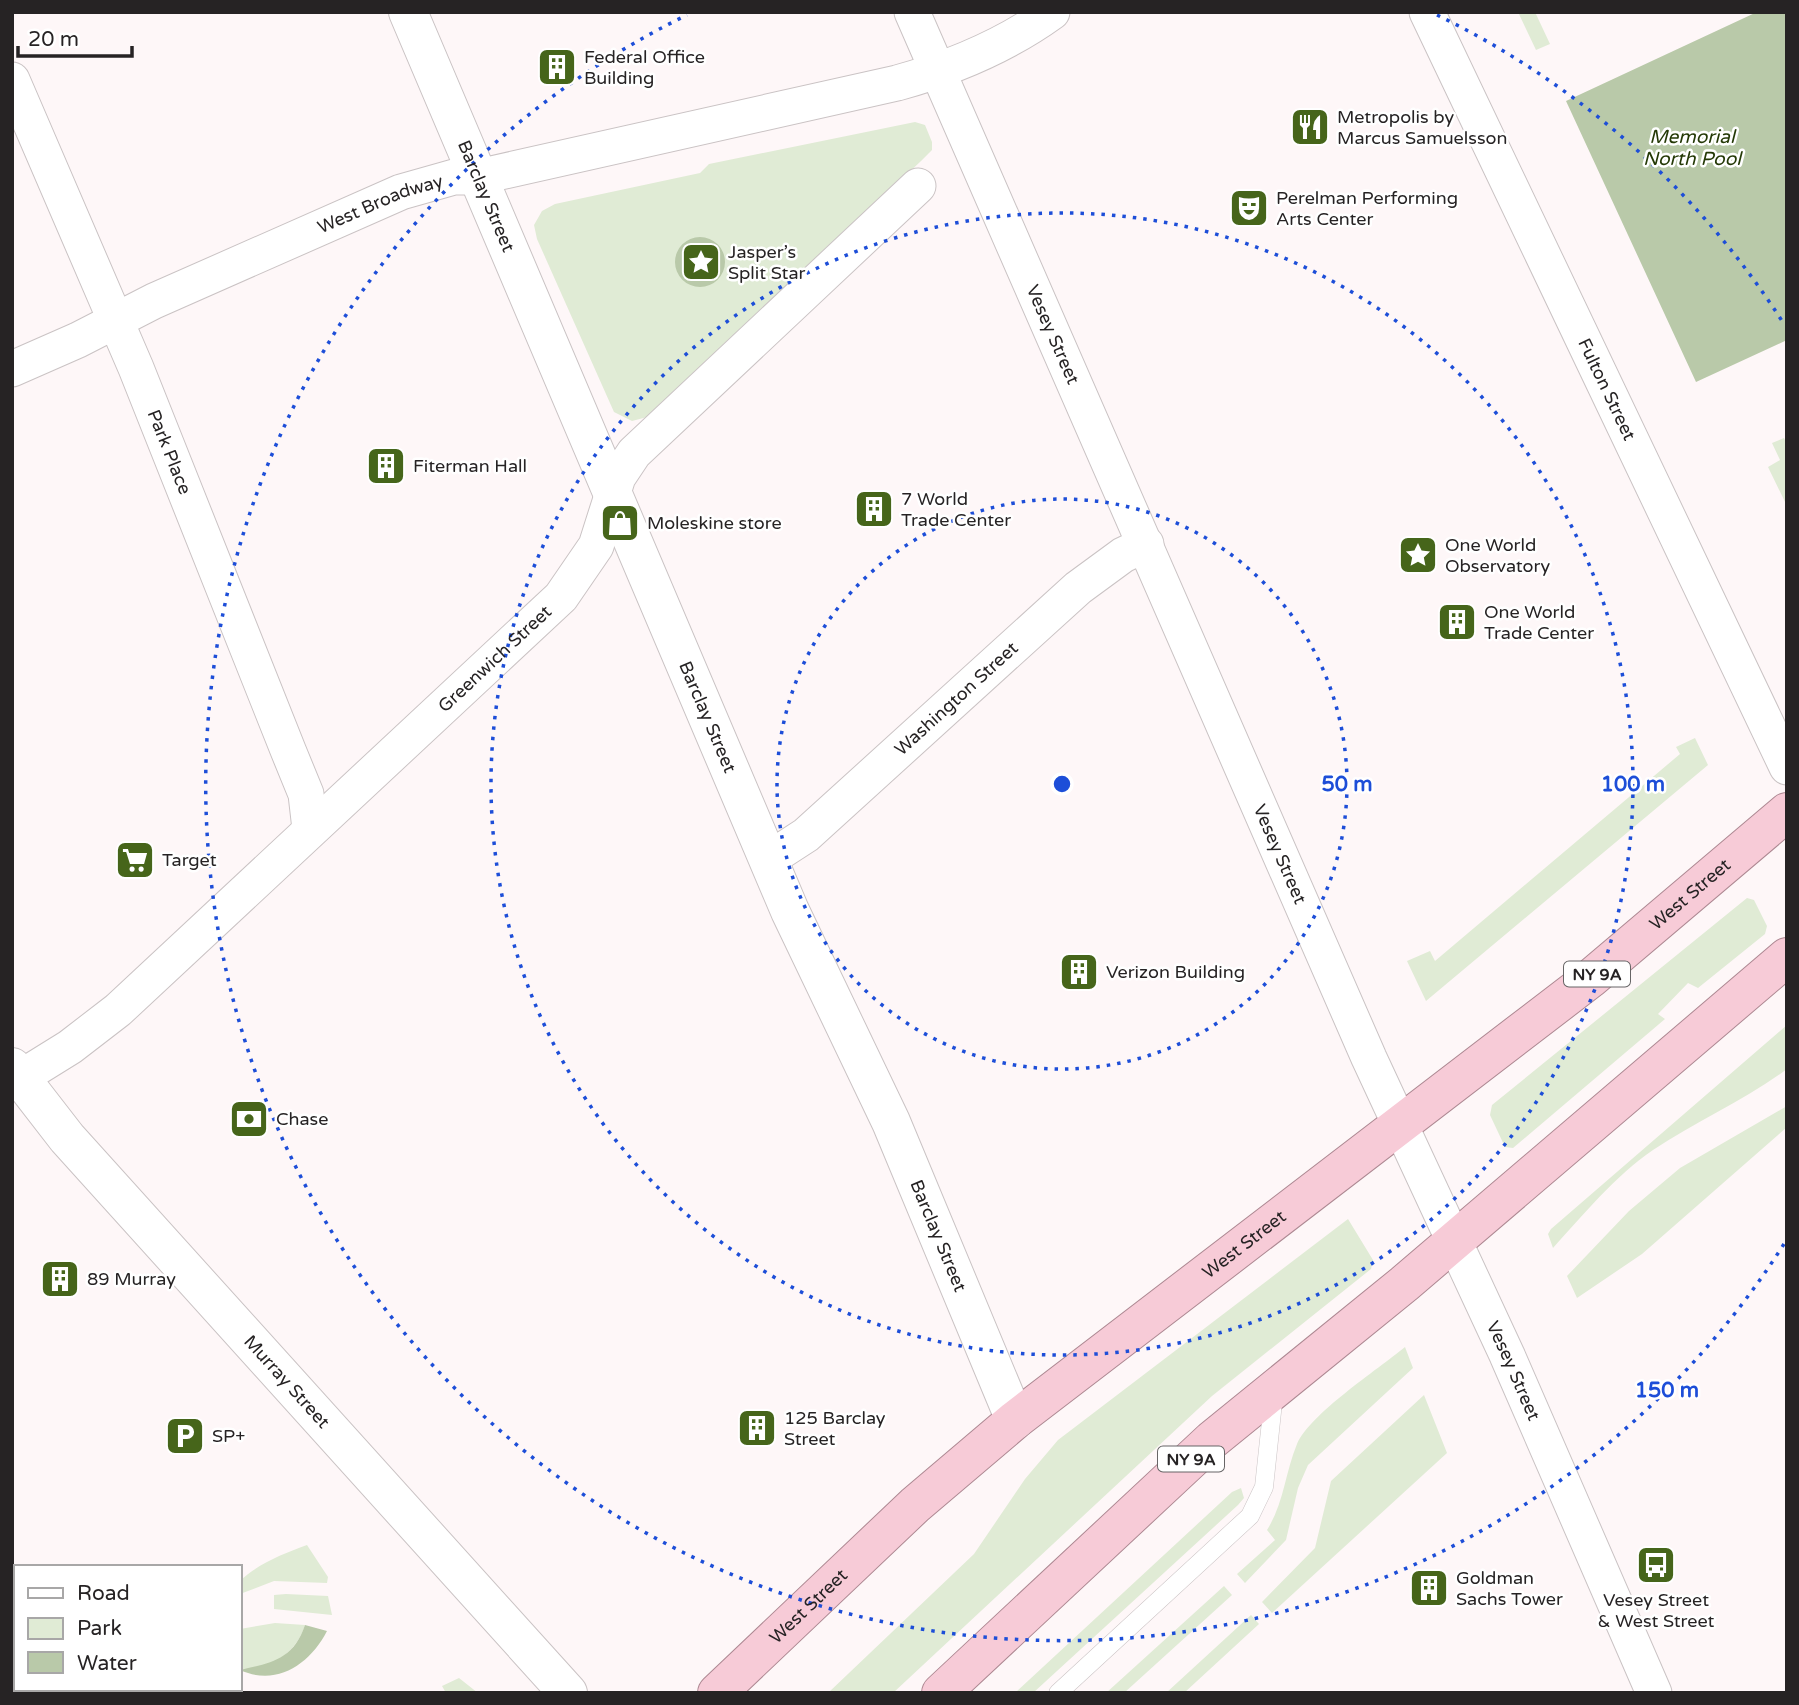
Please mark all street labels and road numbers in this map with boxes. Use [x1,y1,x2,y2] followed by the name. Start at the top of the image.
[453,137,520,255] street label: Barclay Street
[314,170,446,238] street label: West Broadway
[1022,281,1084,388] street label: Vesey Street
[1573,335,1641,444] street label: Fulton Street
[143,406,196,498] street label: Park Place
[434,600,556,717] street label: Greenwich Street
[890,637,1023,760] street label: Washington Street
[674,658,741,776] street label: Barclay Street
[1249,801,1311,907] street label: Vesey Street
[1645,854,1735,935] street label: West Street
[1564,962,1630,986] road number: NY 9A
[905,1177,971,1295] street label: Barclay Street
[1198,1205,1290,1283] street label: West Street
[1482,1318,1545,1424] street label: Vesey Street
[239,1331,335,1433] street label: Murray Street
[1158,1446,1224,1471] road number: NY 9A
[765,1564,852,1648] street label: West Street

